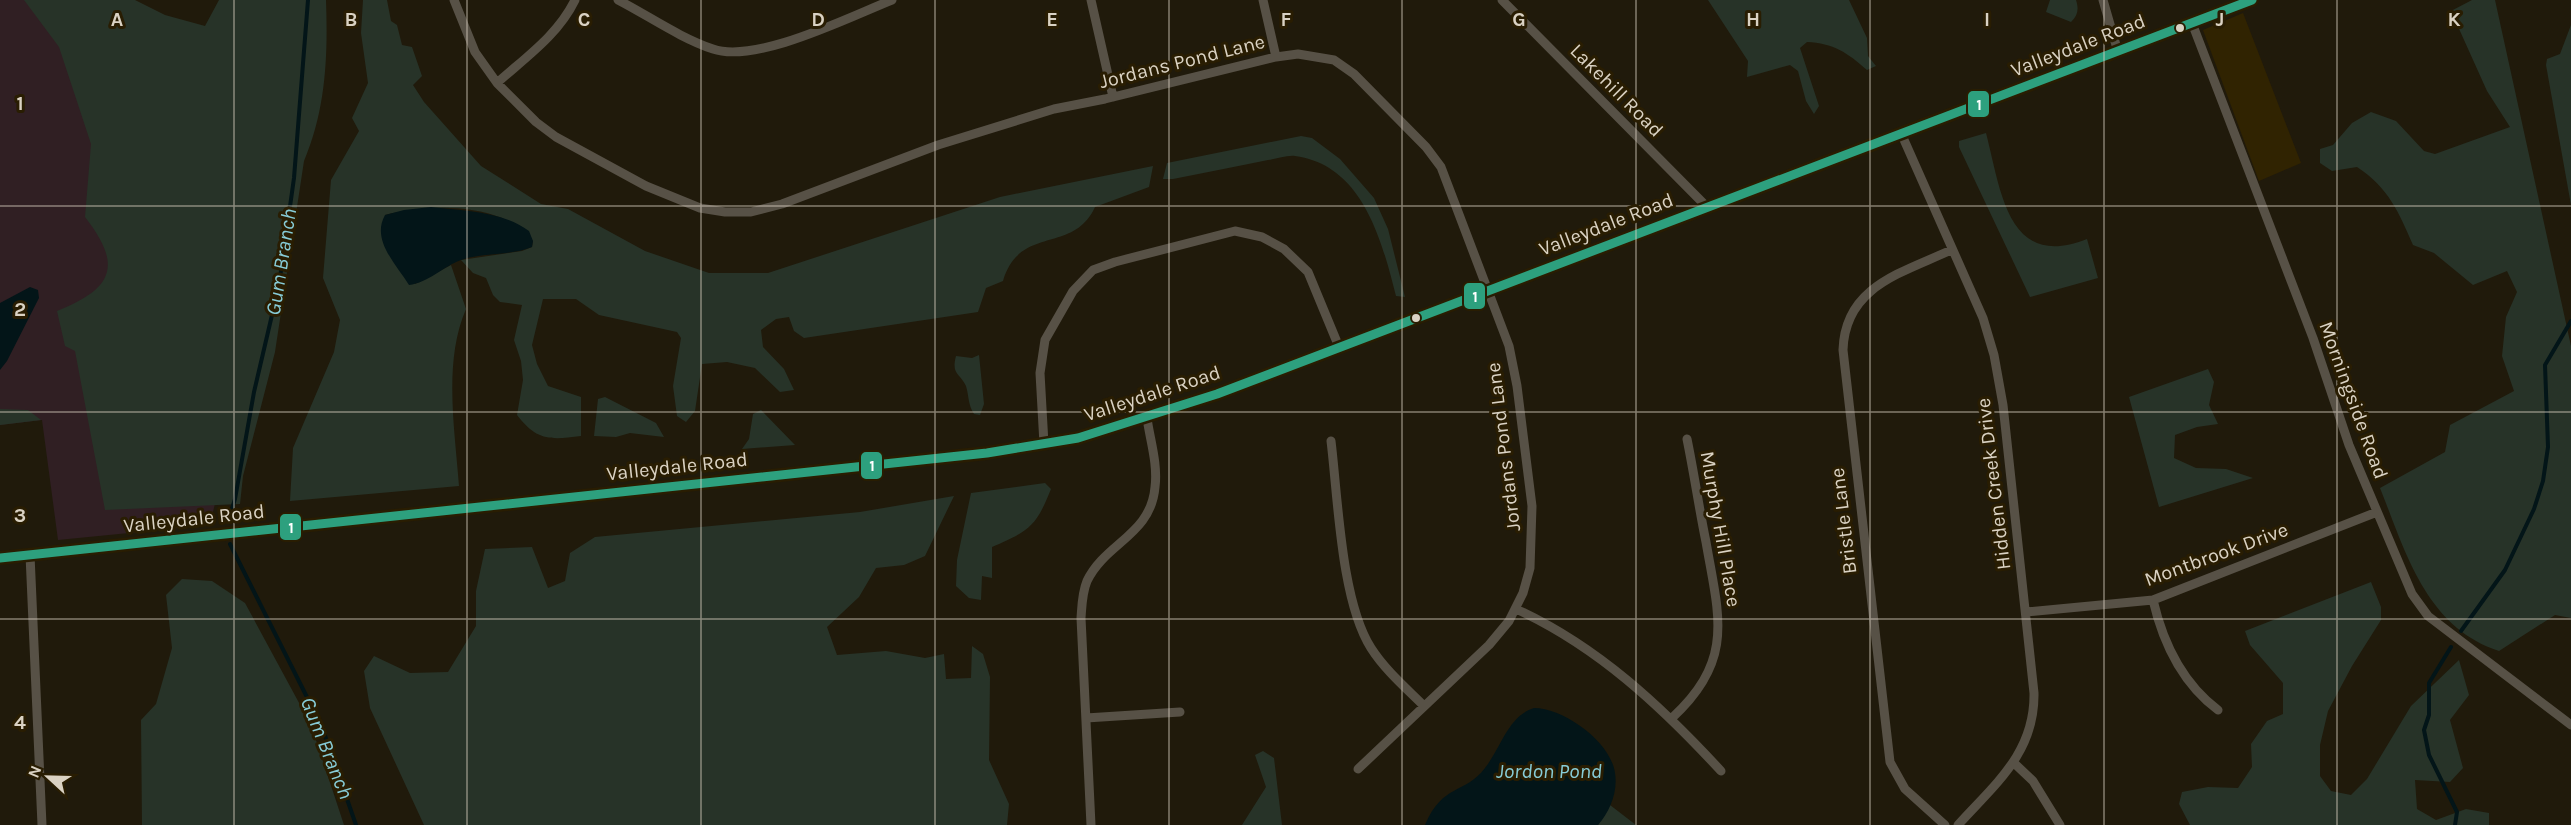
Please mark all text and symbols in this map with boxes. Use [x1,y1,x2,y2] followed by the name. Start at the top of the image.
[111,8,124,31] text: A
[345,8,357,31] text: B
[578,8,590,31] text: C
[811,8,825,31] text: D
[1046,8,1058,31] text: E
[1281,8,1292,31] text: F
[1512,8,1526,31] text: G
[1746,8,1760,31] text: H
[1984,8,1990,31] text: I
[2216,8,2224,31] text: J
[2447,8,2461,31] text: K
[2008,9,2149,82] street label: Valleydale Road
[2174,22,2186,34] unlabelled marker
[1097,30,1267,93] street label: Jordans Pond Lane
[1565,39,1668,142] street label: Lakehill Road
[1967,90,1990,118] line badge: 1
[16,92,24,115] text: 1
[1976,95,1982,114] text: 1
[1536,188,1677,261] street label: Valleydale Road
[261,207,301,317] water label: Gum Branch
[1463,282,1486,310] line badge: 1
[1472,287,1478,306] text: 1
[14,298,26,321] text: 2
[1410,312,1422,324] unlabelled marker
[2314,318,2393,482] street label: Morningside Road
[1081,361,1223,426] street label: Valleydale Road
[1482,361,1525,533] street label: Jordans Pond Lane
[1972,397,2015,571] street label: Hidden Creek Drive
[605,448,749,485] street label: Valleydale Road
[1695,449,1746,609] street label: Murphy Hill Place
[860,451,883,480] line badge: 1
[869,456,875,475] text: 1
[1826,466,1861,575] street label: Bristle Lane
[122,500,266,537] street label: Valleydale Road
[14,504,26,527] text: 3
[279,513,302,541] line badge: 1
[288,518,294,537] text: 1
[2141,518,2291,591] street label: Montbrook Drive
[296,693,358,803] water label: Gum Branch
[14,711,26,734] text: 4
[18,747,78,807] north arrow
[1496,759,1602,783] water label: Jordon Pond
[24,763,46,780] text: N

